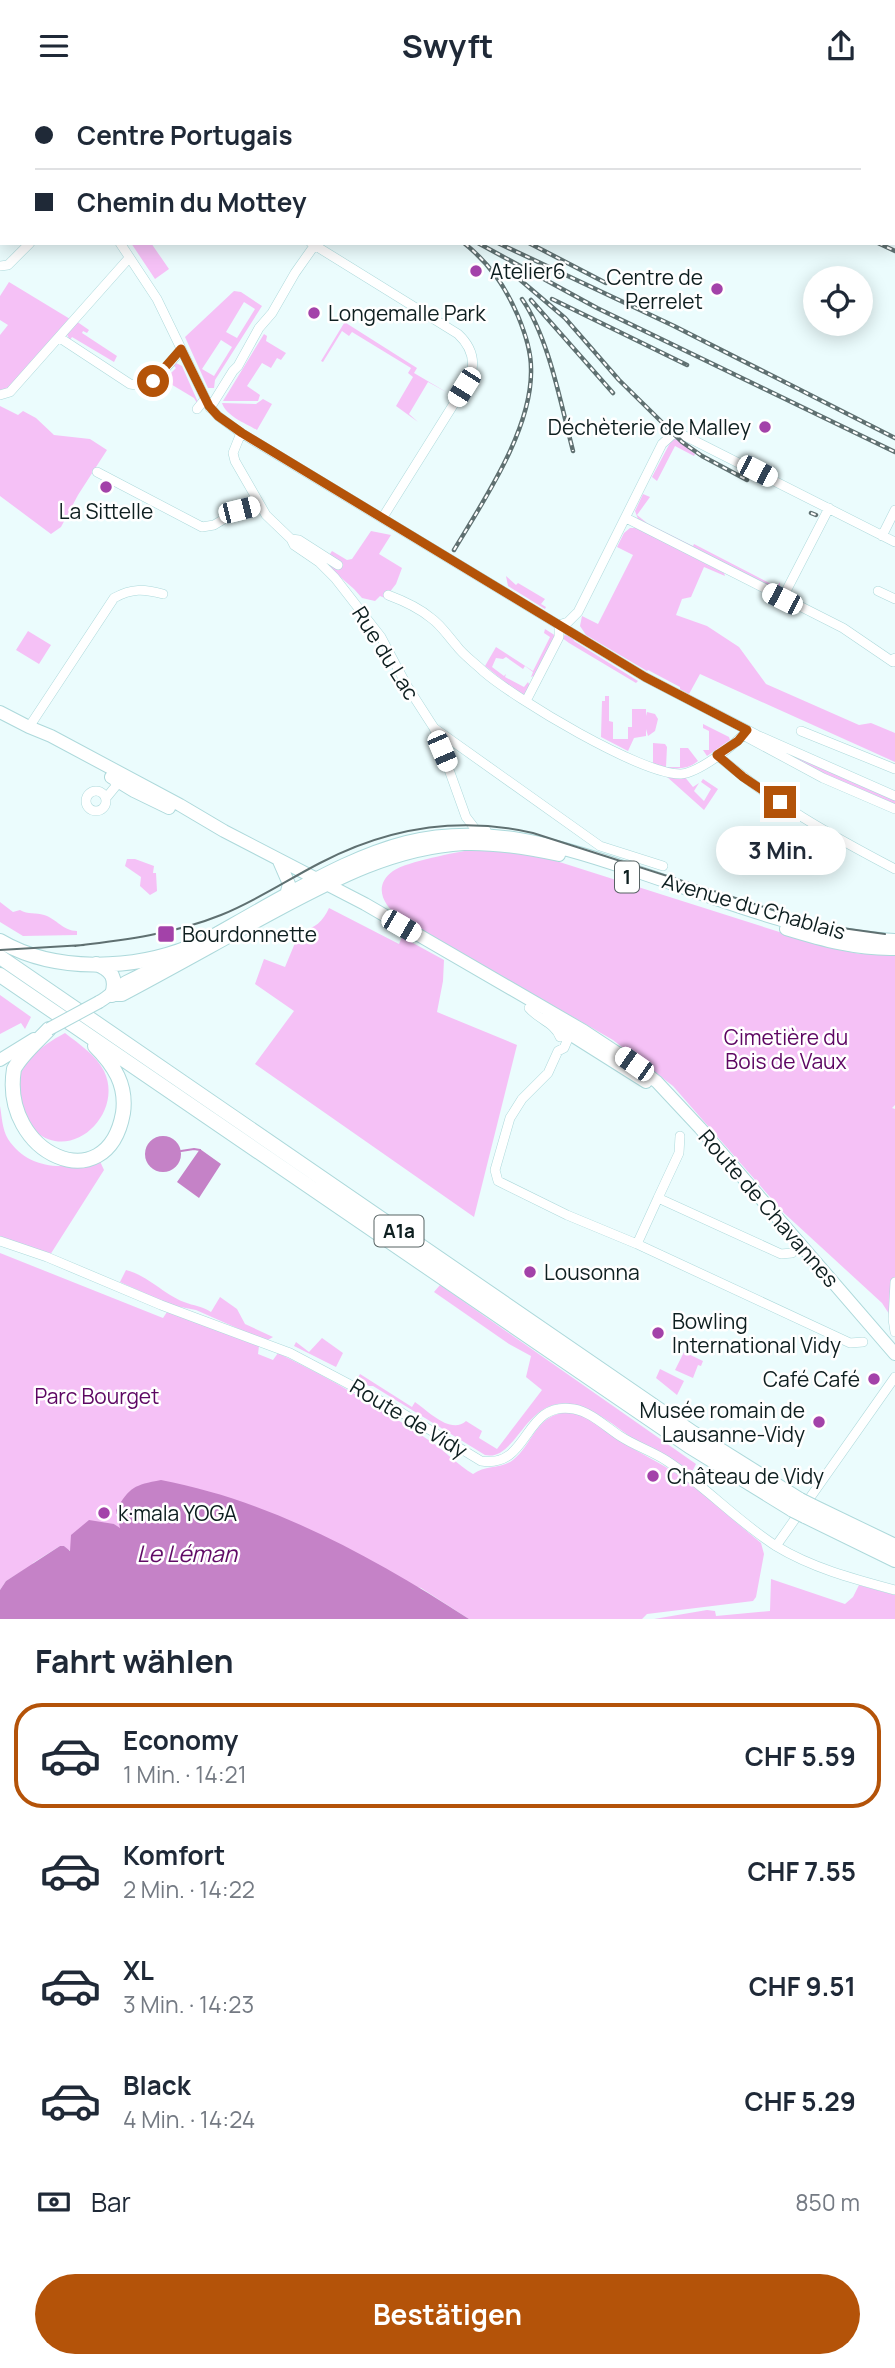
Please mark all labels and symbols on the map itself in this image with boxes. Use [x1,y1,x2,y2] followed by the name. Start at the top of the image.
[490,257,566,285] place label: Atelier6
[468,263,484,279] marker: Atelier6
[607,263,703,315] place label: Centre de Perrelet
[709,281,725,297] marker: Centre de Perrelet
[328,299,486,327] place label: Longemalle Park
[306,305,322,321] marker: Longemalle Park
[444,364,485,410] car
[137,365,169,397] route start
[548,413,751,441] place label: Déchèterie de Malley
[757,419,773,435] marker: Déchèterie de Malley
[734,452,781,490] car
[98,479,114,495] marker: La Sittelle
[217,495,262,525] car
[59,497,153,525] place label: La Sittelle
[759,580,806,618] car
[346,601,426,705] street label: Rue du Lac
[425,728,460,774] car
[764,786,796,818] route end
[715,827,845,875] callout: 3 Min.
[615,862,639,893] road number: 1
[659,866,849,946] street label: Avenue du Chablais
[378,906,425,946] car
[182,920,317,948] place label: Bourdonnette
[156,924,176,944] marker: Bourdonnette
[724,1023,848,1075] park label: Cimetière du Bois de Vaux
[611,1043,658,1085] car
[693,1123,845,1293] street label: Route de Chavannes
[374,1215,424,1247] road number: A1a
[544,1258,640,1286] place label: Lousonna
[522,1264,538,1280] marker: Lousonna
[672,1307,841,1359] place label: Bowling International Vidy
[650,1325,666,1341] marker: Bowling International Vidy
[763,1365,860,1393] place label: Café Café
[866,1371,882,1387] marker: Café Café
[345,1372,473,1464] street label: Route de Vidy
[34,1382,160,1410] park label: Parc Bourget
[640,1396,805,1448] place label: Musée romain de Lausanne-Vidy
[811,1414,827,1430] marker: Musée romain de Lausanne-Vidy
[667,1462,824,1490] place label: Château de Vidy
[645,1468,661,1484] marker: Château de Vidy
[118,1499,237,1527] place label: k·mala YOGA
[96,1505,112,1521] marker: k·mala YOGA
[137,1537,239,1569] water label: Le Léman

